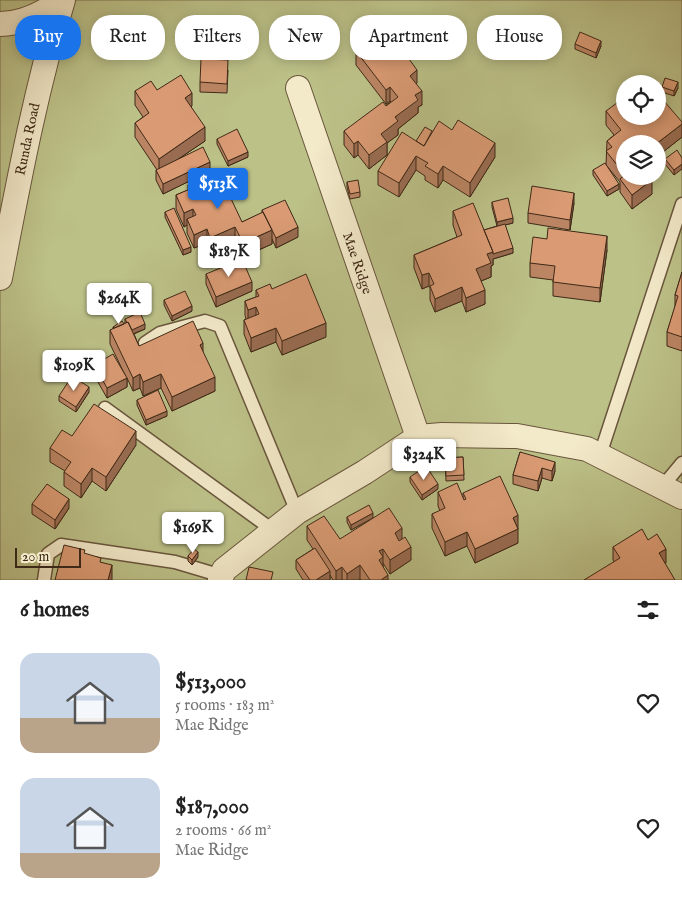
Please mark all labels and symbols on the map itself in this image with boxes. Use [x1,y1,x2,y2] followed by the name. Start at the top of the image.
[12,101,45,177] street label: Runda Road
[183,168,253,210] pin: $513K
[338,230,376,297] street label: Mae Ridge
[194,236,264,278] pin: $187K
[84,282,154,325] pin: $264K
[39,350,109,392] pin: $109K
[389,438,459,481] pin: $324K
[158,512,228,554] pin: $169K
[15,545,81,568] scale bar

